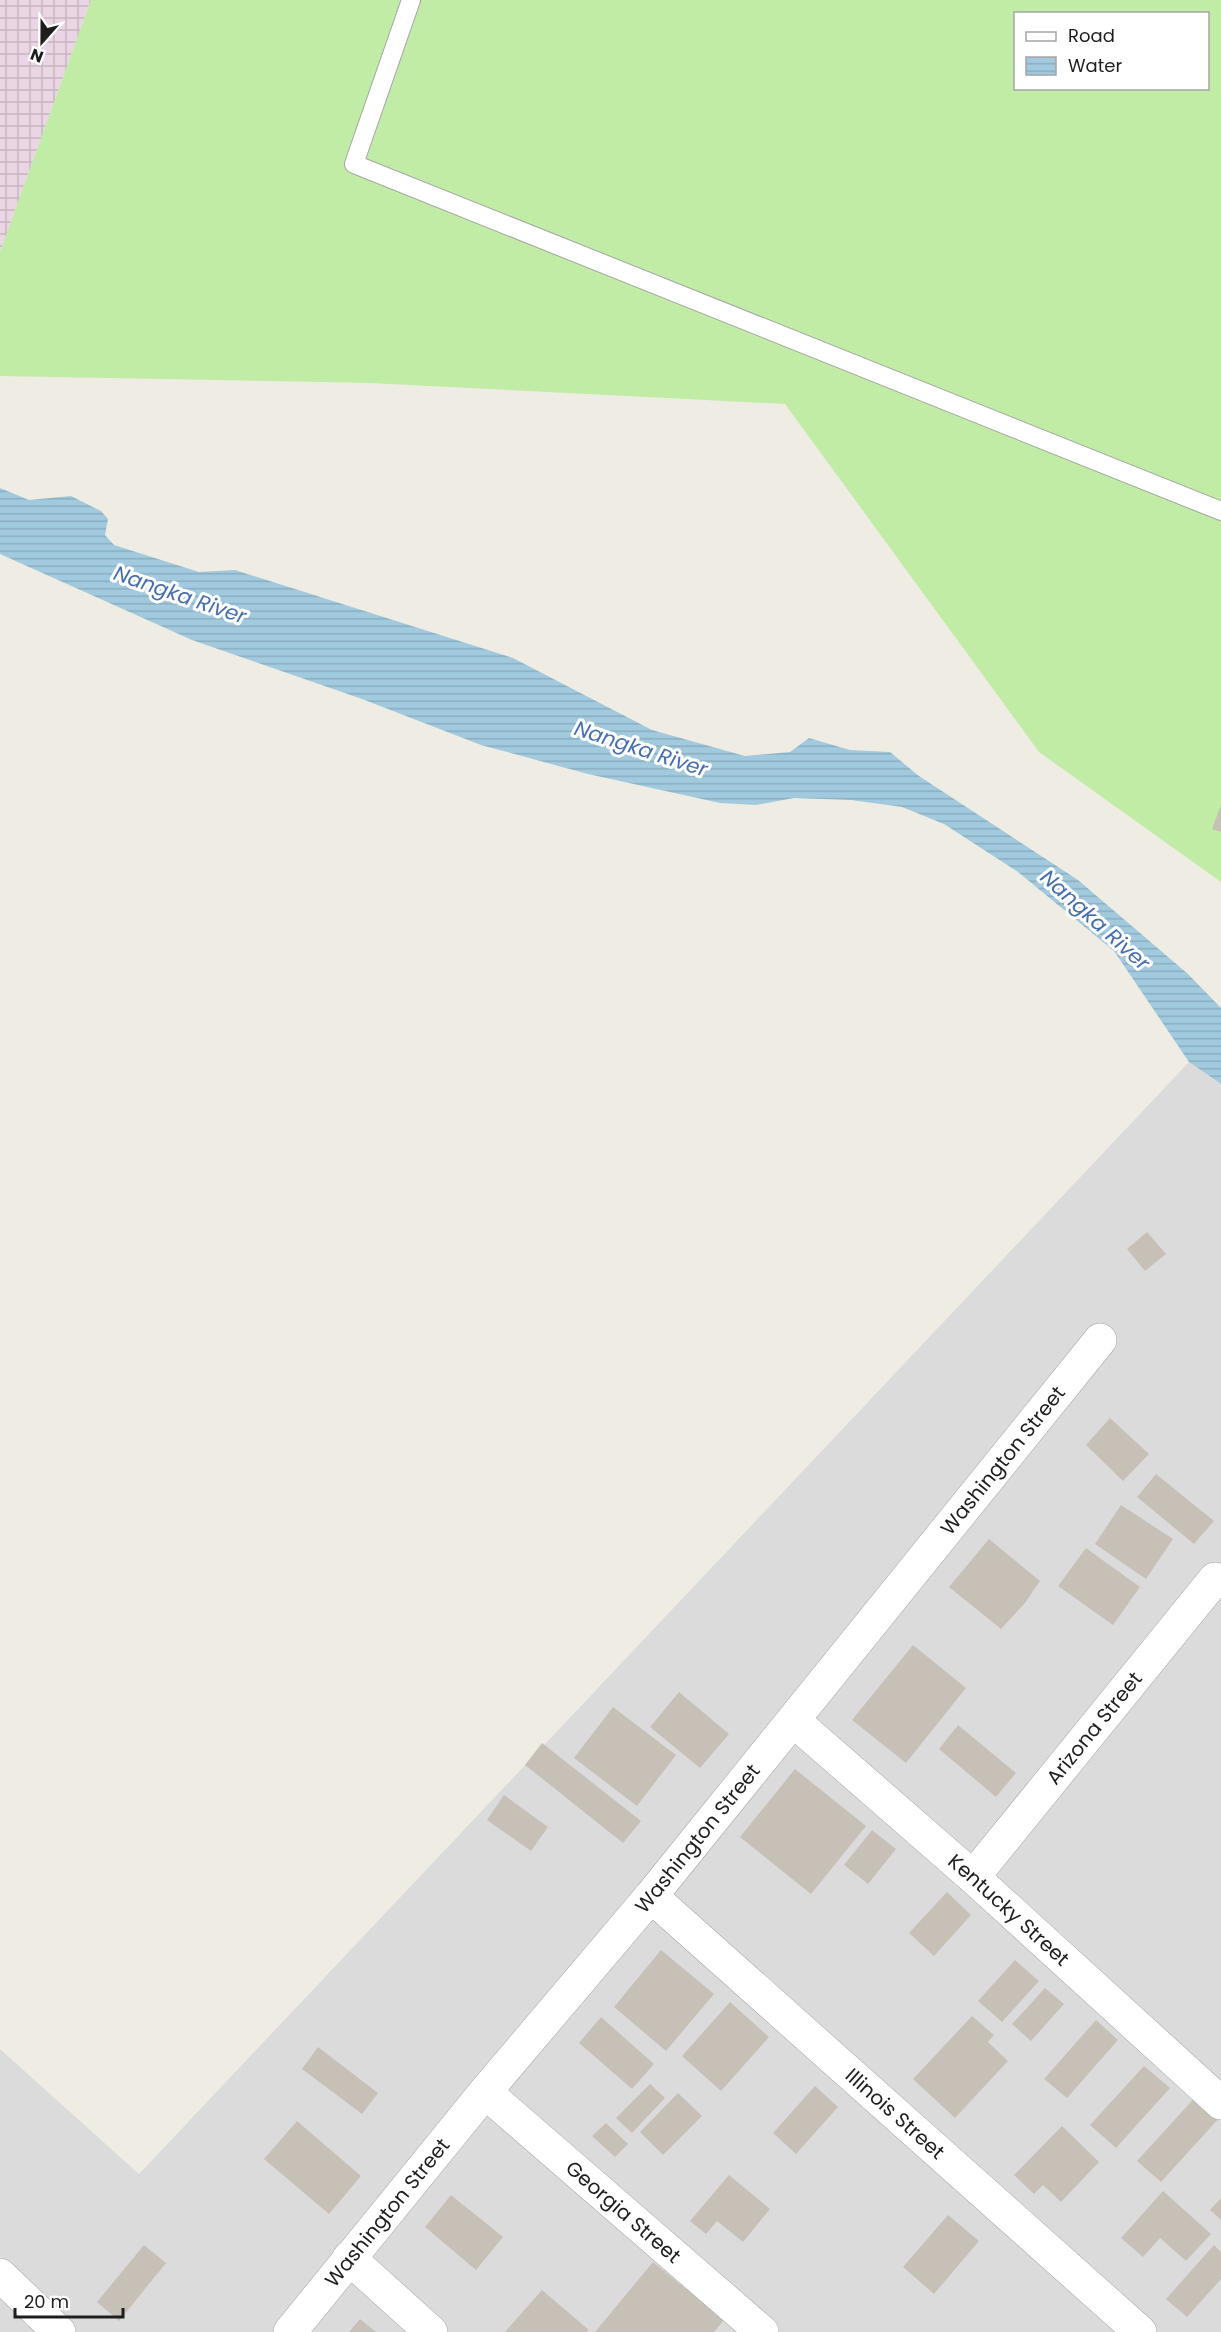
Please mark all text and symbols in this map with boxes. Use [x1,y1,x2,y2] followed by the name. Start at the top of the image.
[12,12,72,72] north arrow
[1014,12,1209,90] legend
[1068,23,1115,48] text: Road
[27,43,47,68] text: N
[1068,53,1122,78] text: Water
[110,558,251,631] water label: Nangka River
[571,713,713,784] water label: Nangka River
[1034,863,1157,977] water label: Nangka River
[934,1380,1072,1541] street label: Washington Street
[1040,1666,1148,1790] street label: Arizona Street
[628,1758,766,1919] street label: Washington Street
[942,1847,1076,1972] street label: Kentucky Street
[839,2062,951,2166] street label: Illinois Street
[318,2132,456,2293] street label: Washington Street
[560,2154,687,2270] street label: Georgia Street
[15,2281,123,2319] scale bar
[24,2289,69,2314] text: 20 m

